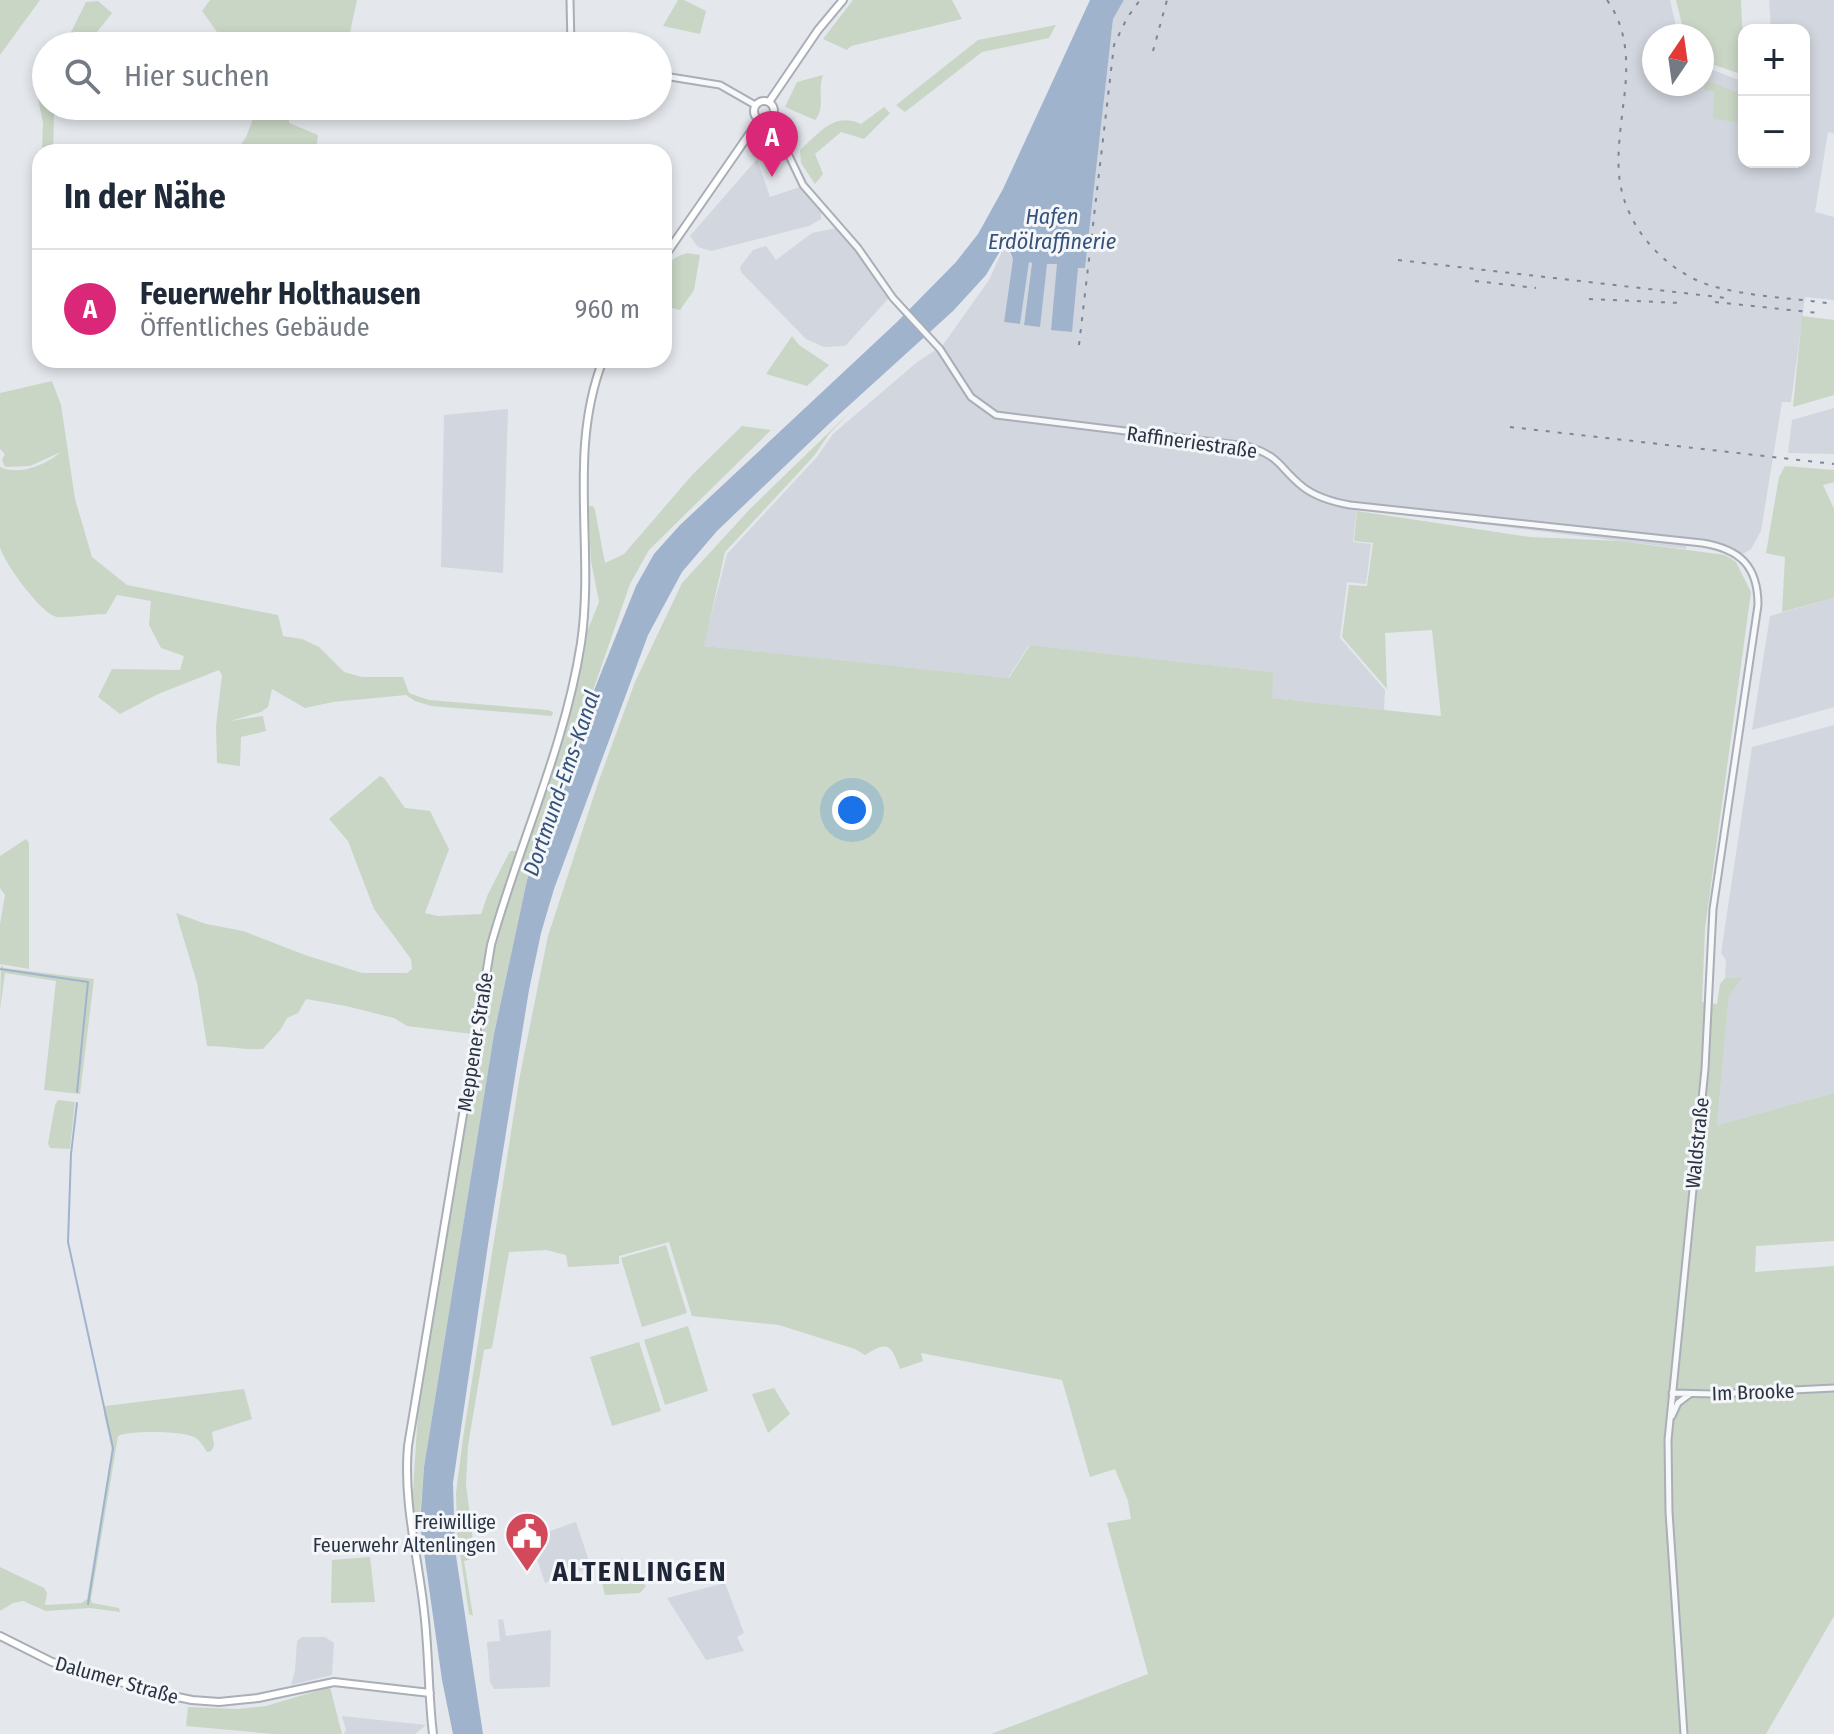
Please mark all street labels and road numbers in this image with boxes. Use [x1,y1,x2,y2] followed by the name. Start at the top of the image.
[1125,421,1259,463] street label: Raffineriestraße
[452,971,498,1113] street label: Meppener Straße
[1680,1096,1714,1190] street label: Waldstraße
[1711,1379,1795,1405] street label: Im Brooke
[53,1651,181,1709] street label: Dalumer Straße

